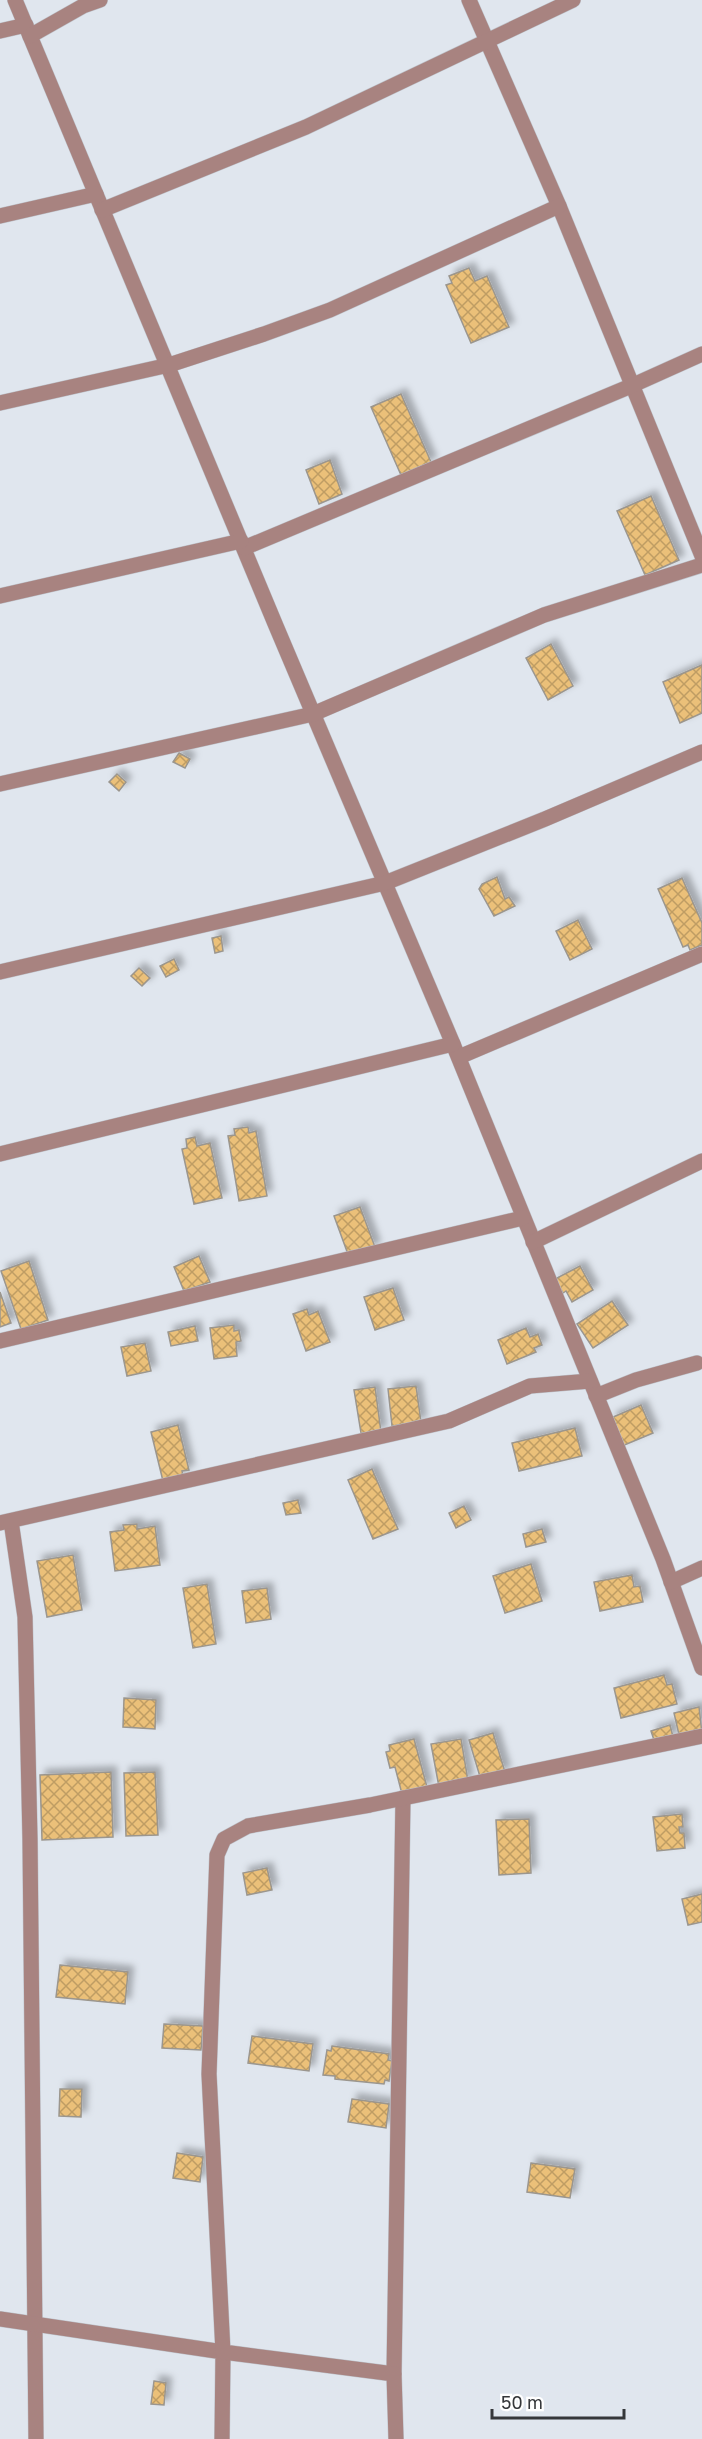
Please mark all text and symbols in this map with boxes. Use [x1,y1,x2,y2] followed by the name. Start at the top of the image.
[492,2382,624,2420] scale bar
[501,2391,543,2413] text: 50 m

